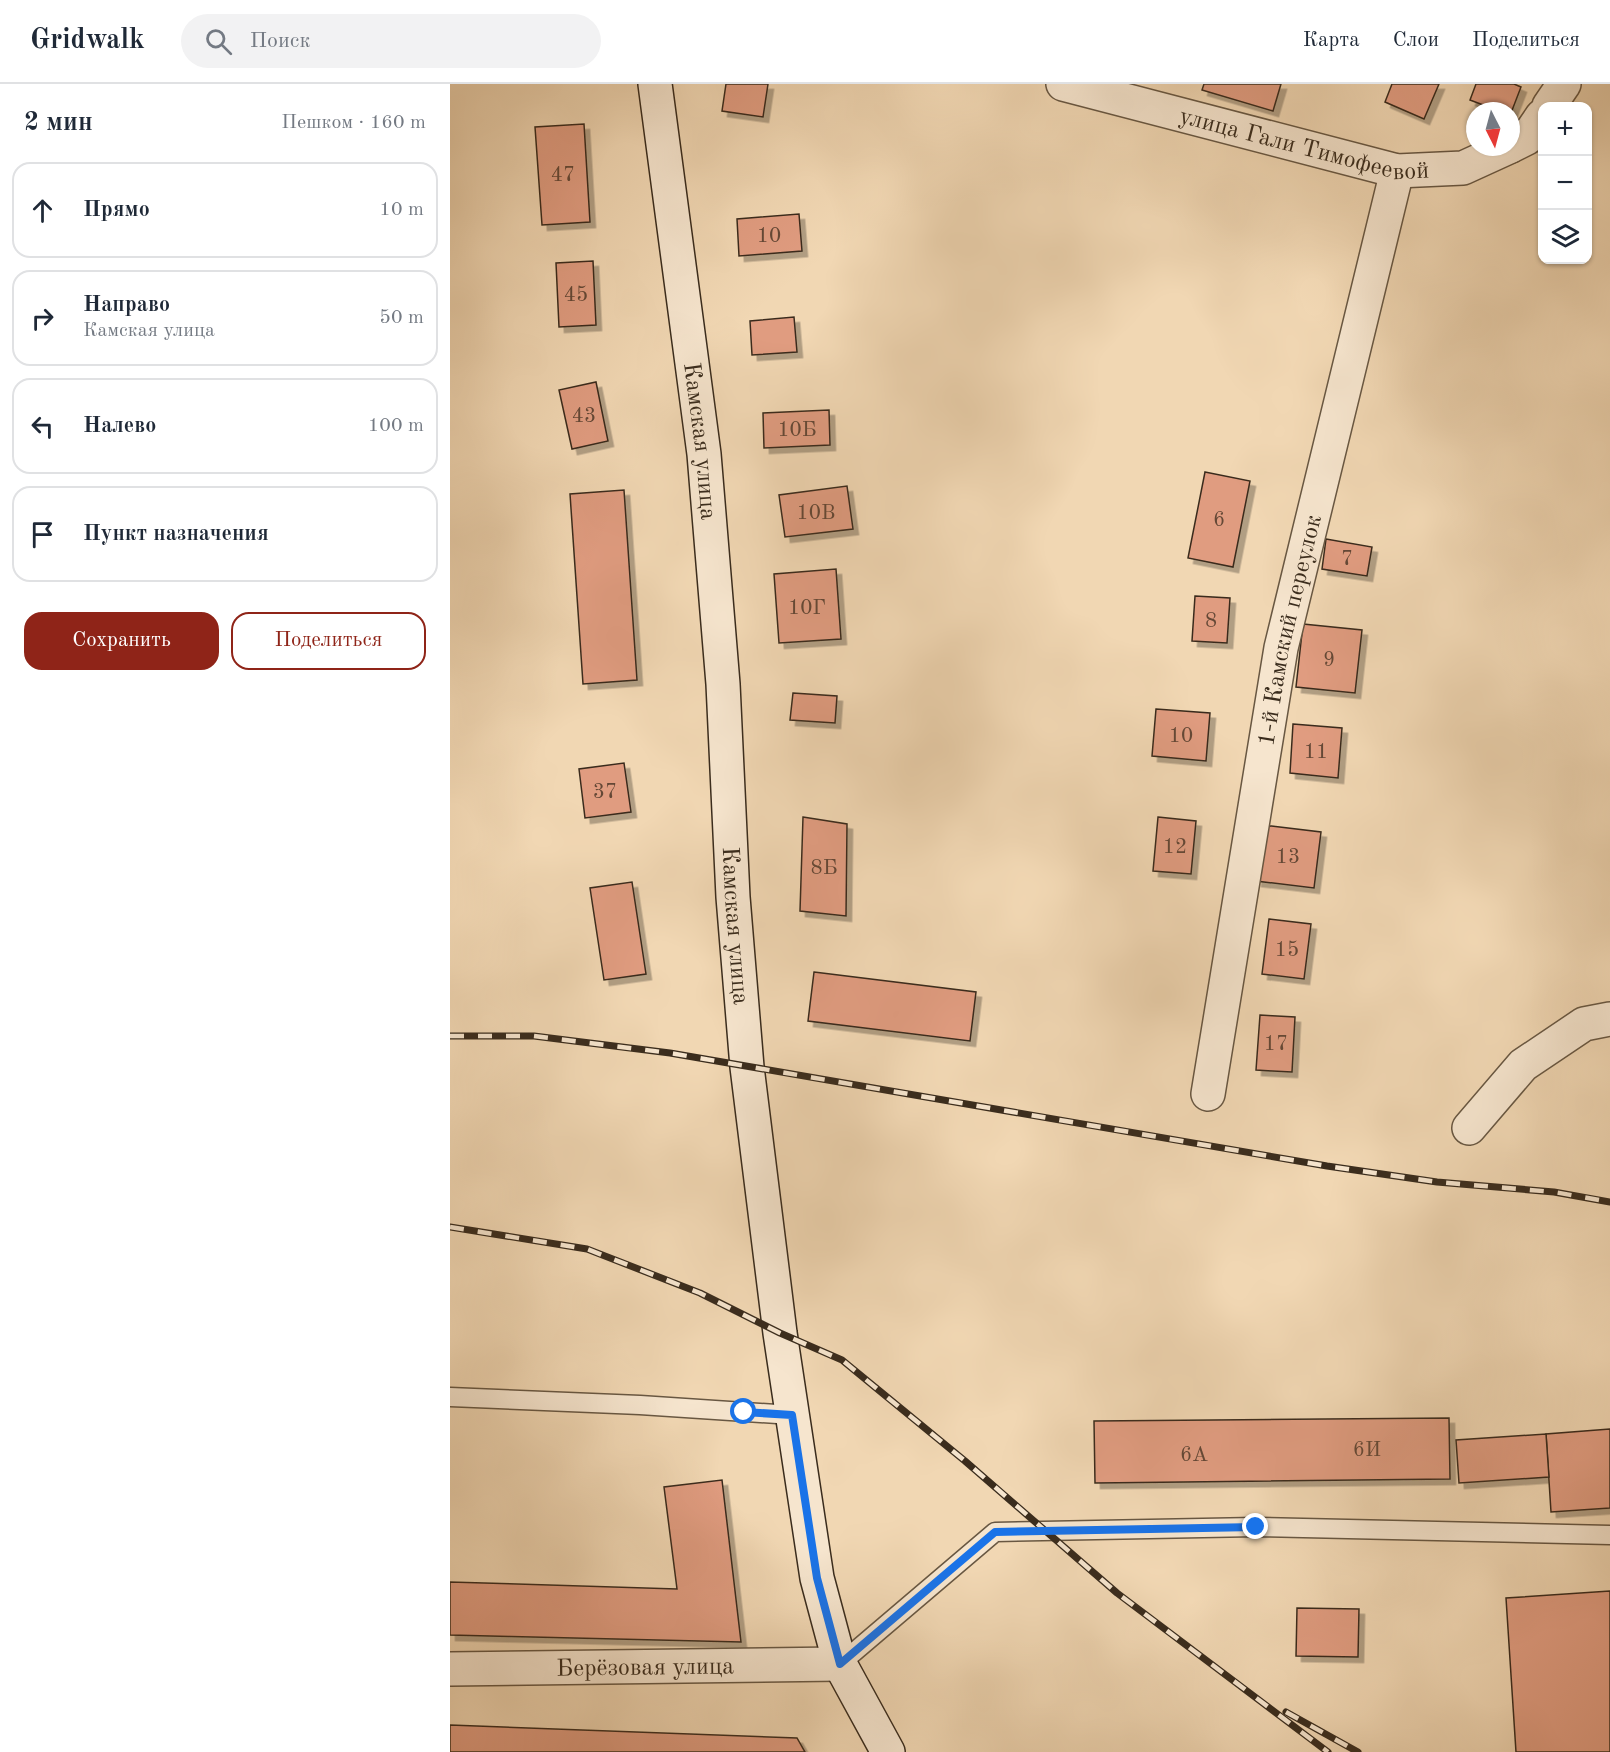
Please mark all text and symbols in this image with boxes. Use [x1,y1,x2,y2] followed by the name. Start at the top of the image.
[181,14,601,68] search box
[202,25,235,58] icon: search
[30,27,145,55] text: Gridwalk
[250,30,310,52] text: Поиск
[1303,30,1360,51] text: Карта
[1393,30,1439,51] text: Слои
[1472,30,1580,51] text: Поделиться
[1466,102,1520,156] north arrow
[1538,102,1592,264] map controls
[1538,102,1592,156] button: +
[1176,105,1430,185] street label: улица Гали Тимофеевой
[24,110,93,136] text: 2 мин
[281,113,426,133] text: Пешком · 160 m
[1538,156,1592,210] button: −
[551,165,575,186] house number: 47
[26,194,59,227] icon: ahead
[83,199,150,221] text: Прямо
[379,200,424,220] text: 10 m
[1538,210,1592,264] button: layers
[757,226,781,247] house number: 10
[564,285,588,306] house number: 45
[83,294,170,316] text: Направо
[26,302,59,335] icon: right
[379,308,424,328] text: 50 m
[83,321,215,341] text: Камская улица
[678,361,719,521] street label: Камская улица
[572,406,596,427] house number: 43
[26,410,59,443] icon: left
[83,415,156,437] text: Налево
[368,416,424,436] text: 100 m
[777,420,817,441] house number: 10Б
[797,503,835,524] house number: 10В
[1213,510,1225,531] house number: 6
[1255,512,1327,748] street label: 1-й Камский переулок
[26,518,59,551] icon: arrive
[83,523,269,545] text: Пункт назначения
[1341,549,1353,570] house number: 7
[788,598,826,619] house number: 10Г
[1205,611,1217,632] house number: 8
[24,612,219,670] button: Сохранить
[231,612,426,670] button: Поделиться
[1323,650,1335,671] house number: 9
[1169,726,1193,747] house number: 10
[1304,742,1328,763] house number: 11
[593,782,617,803] house number: 37
[1163,837,1187,858] house number: 12
[717,846,752,1006] street label: Камская улица
[1276,847,1300,868] house number: 13
[810,858,838,879] house number: 8Б
[1275,940,1299,961] house number: 15
[1264,1034,1288,1055] house number: 17
[730,1398,756,1424] route start
[1353,1440,1381,1461] house number: 6И
[1180,1445,1208,1466] house number: 6А
[1242,1513,1268,1539] route end
[556,1655,734,1682] street label: Берёзовая улица

